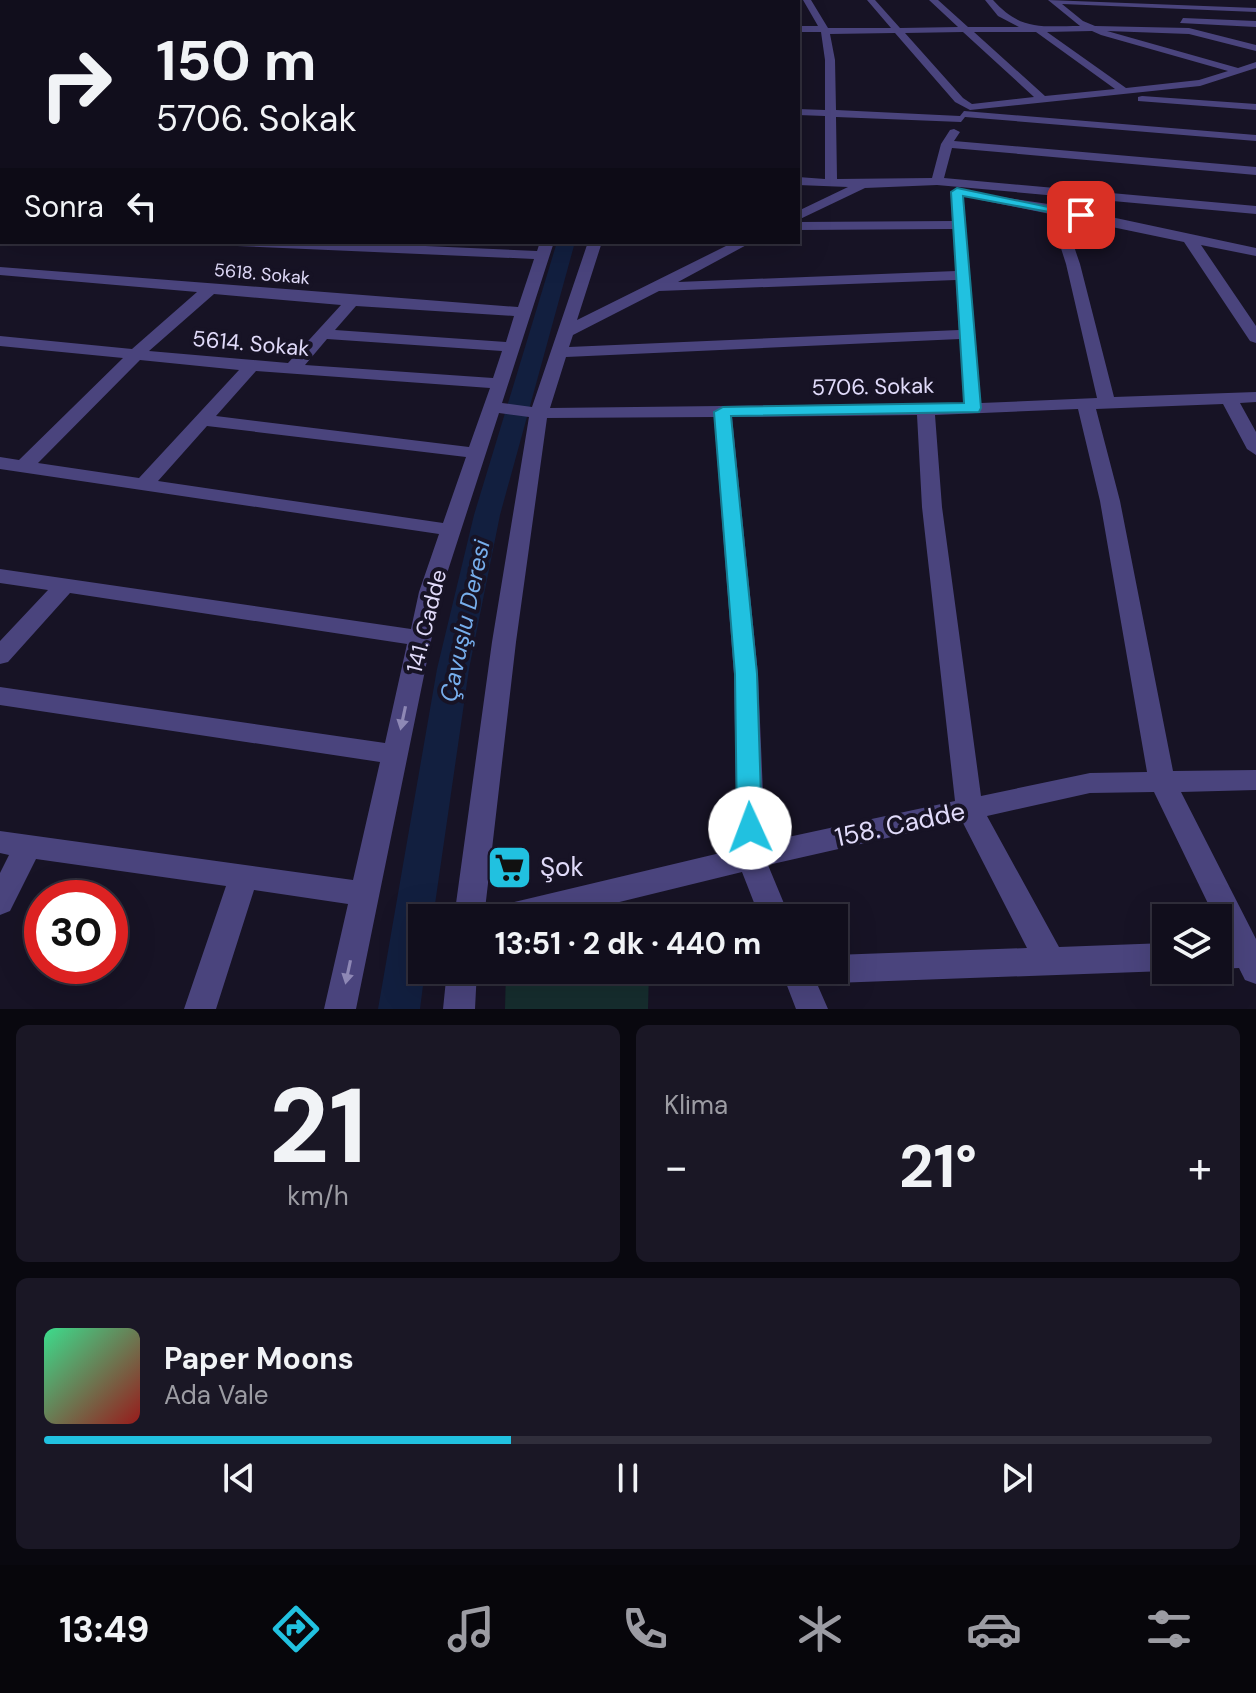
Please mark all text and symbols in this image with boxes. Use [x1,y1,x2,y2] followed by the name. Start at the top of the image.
[156,24,317,97] text: 150 m
[24,32,128,136] icon: right
[156,95,357,142] text: 5706. Sokak
[1047,181,1115,249] pin
[120,184,164,228] icon: left
[24,187,104,226] text: Sonra
[1059,193,1103,237] icon: arrive
[213,258,311,290] street label: 5618. Sokak
[191,324,311,363] street label: 5614. Sokak
[811,371,935,402] street label: 5706. Sokak
[432,536,497,705] water label: Çavuşlu Deresi
[400,567,453,676] street label: 141. Cadde
[396,706,409,731] one-way arrow
[708,786,792,870] position arrow
[832,794,968,854] street label: 158. Cadde
[485,843,533,891] supermarket icon: Şok
[540,850,584,884] place label: Şok
[24,880,128,984] speed limit sign: 30
[1152,904,1232,984] map controls
[1152,904,1232,984] button: layers
[495,924,761,963] text: 13:51 · 2 dk · 440 m
[341,960,354,985] one-way arrow
[269,1059,367,1194] text: 21
[664,1088,728,1122] text: Klima
[899,1127,977,1206] text: 21°
[664,1138,688,1196] text: −
[1188,1138,1212,1196] text: +
[287,1179,349,1213] text: km/h
[164,1339,354,1378] text: Paper Moons
[164,1378,269,1412] text: Ada Vale
[217,1456,261,1500] icon: previous
[606,1456,650,1500] icon: pause
[995,1456,1039,1500] icon: next
[268,1601,324,1657] icon: directions
[443,1601,499,1657] icon: music
[617,1601,673,1657] icon: phone
[792,1601,848,1657] icon: climate
[966,1601,1022,1657] icon: car
[1141,1601,1197,1657] icon: filters
[59,1606,149,1653] text: 13:49

